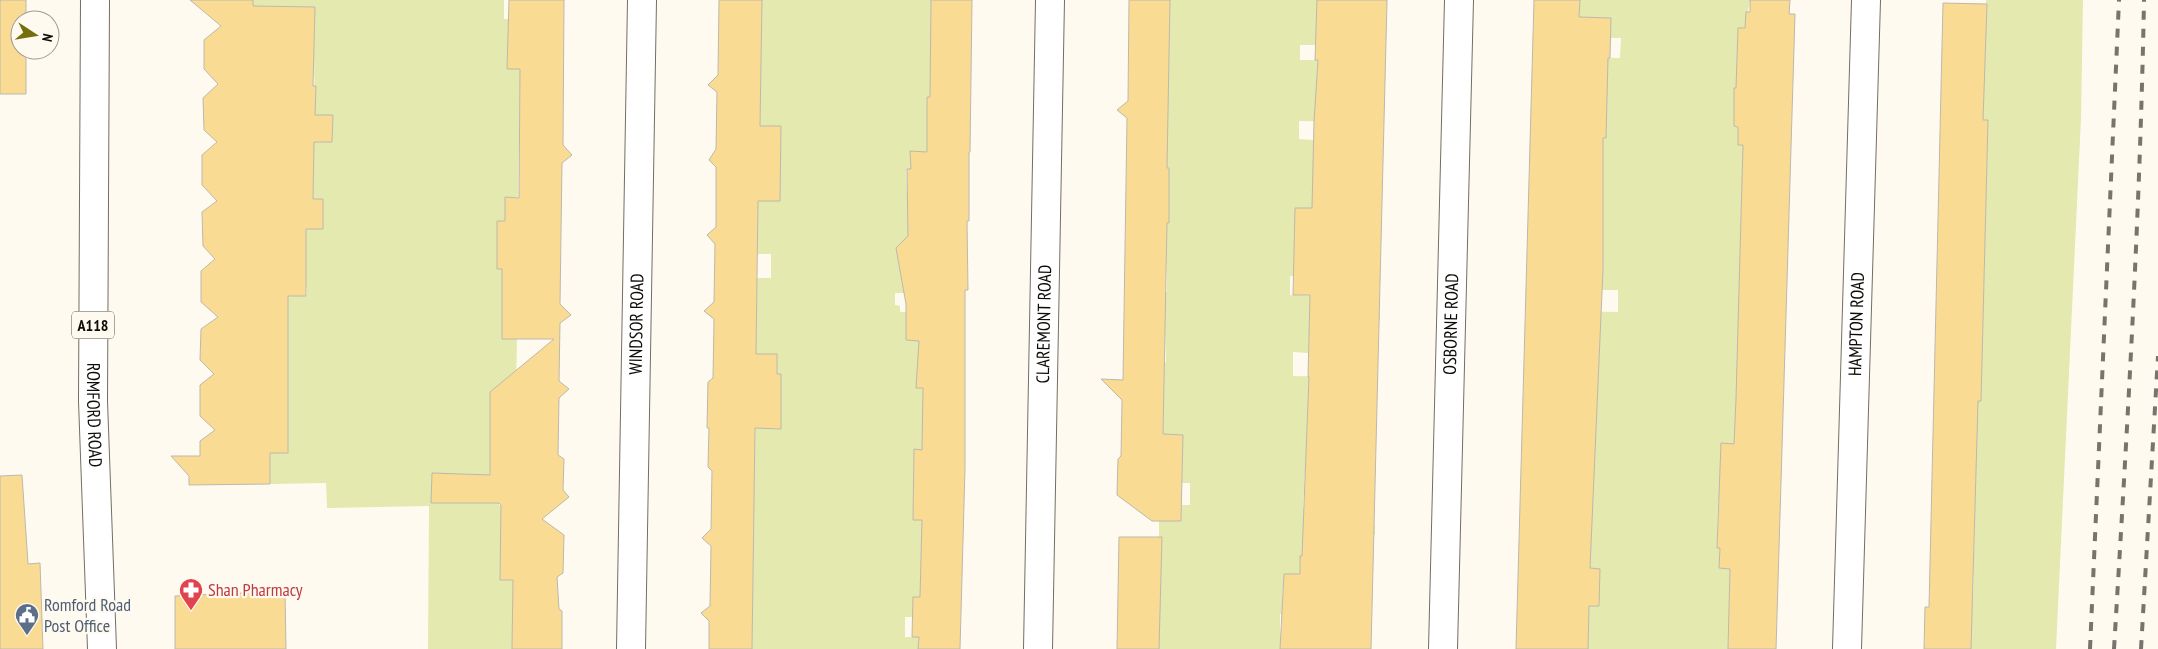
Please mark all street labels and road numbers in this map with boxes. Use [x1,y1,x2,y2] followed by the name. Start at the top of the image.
[1031,264,1056,384] street label: CLAREMONT ROAD
[1843,272,1869,376] street label: HAMPTON ROAD
[624,273,648,375] street label: WINDSOR ROAD
[1438,273,1463,375] street label: OSBORNE ROAD
[72,312,114,338] road number: A118
[82,363,107,468] street label: ROMFORD ROAD

